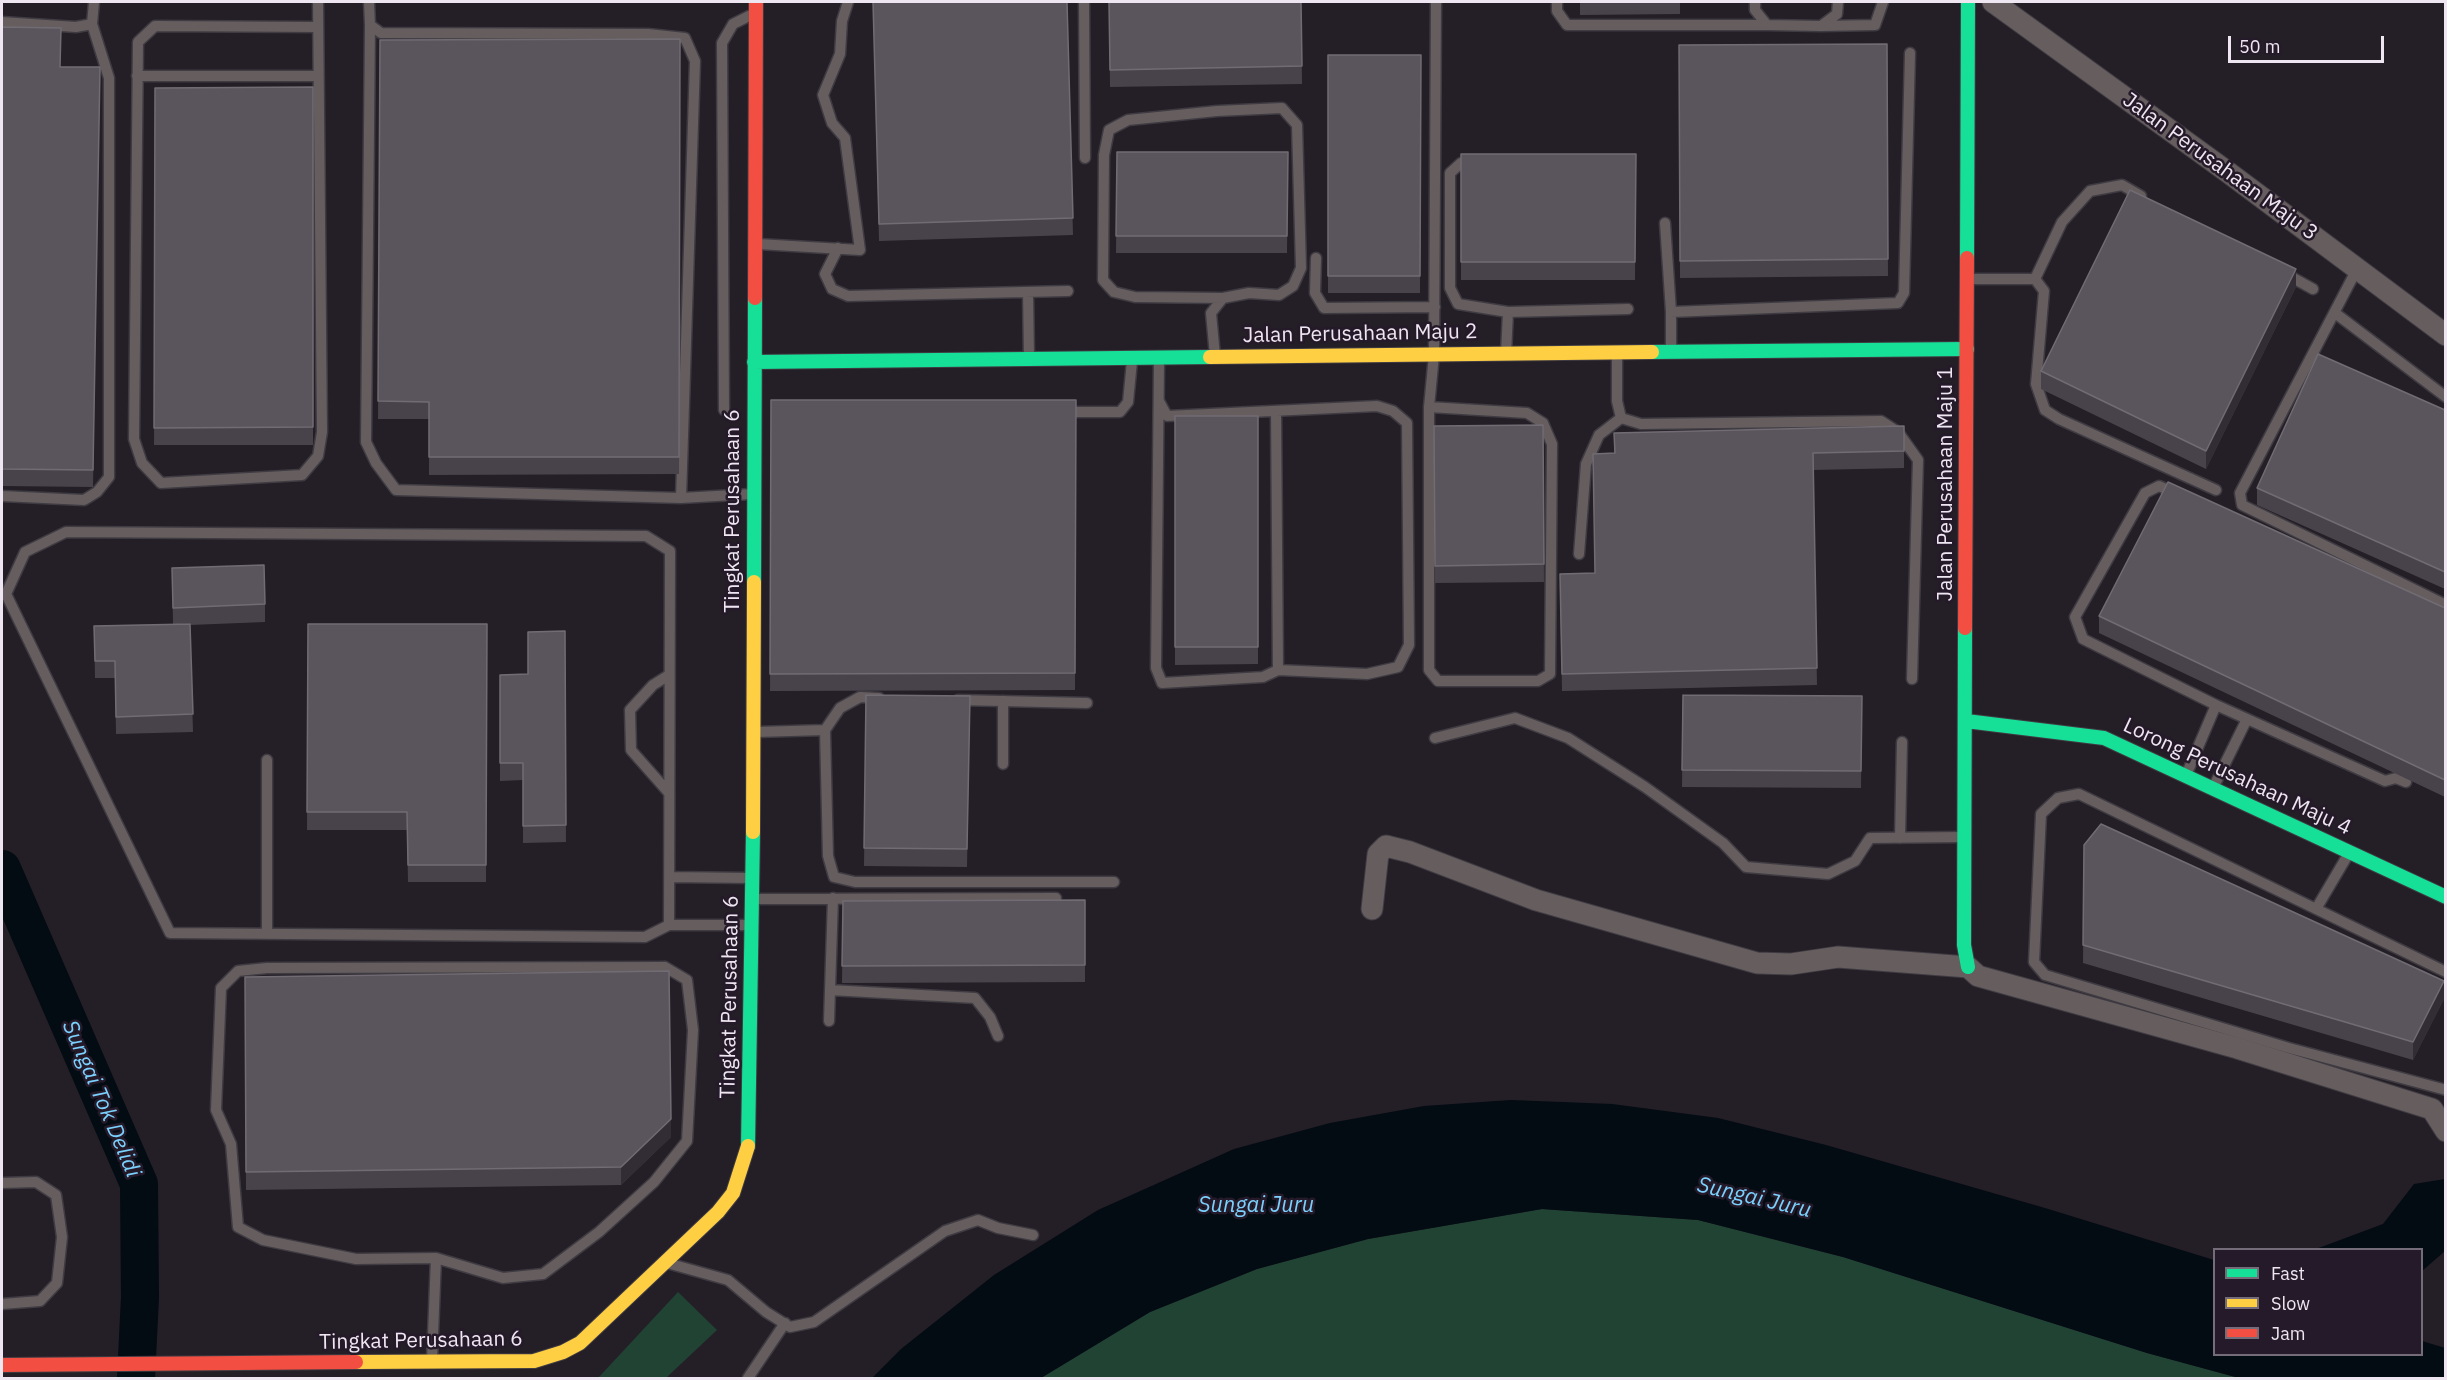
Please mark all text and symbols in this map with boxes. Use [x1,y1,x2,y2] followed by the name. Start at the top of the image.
[2231,24,2387,62] scale bar
[2239,35,2281,58] text: 50 m
[2118,88,2322,246] street label: Jalan Perusahaan Maju 3
[1242,319,1478,349] street label: Jalan Perusahaan Maju 2
[1933,367,1959,601] street label: Jalan Perusahaan Maju 1
[720,409,746,613] street label: Tingkat Perusahaan 6
[2119,713,2355,841] street label: Lorong Perusahaan Maju 4
[716,895,744,1099] street label: Tingkat Perusahaan 6
[56,1017,146,1181] water label: Sungai Tok Delidi
[1694,1172,1814,1224] water label: Sungai Juru
[1198,1193,1314,1219] water label: Sungai Juru
[2213,1248,2423,1356] legend
[2271,1262,2305,1285] text: Fast
[2271,1292,2310,1315] text: Slow
[2271,1322,2306,1345] text: Jam
[319,1327,523,1355] street label: Tingkat Perusahaan 6

